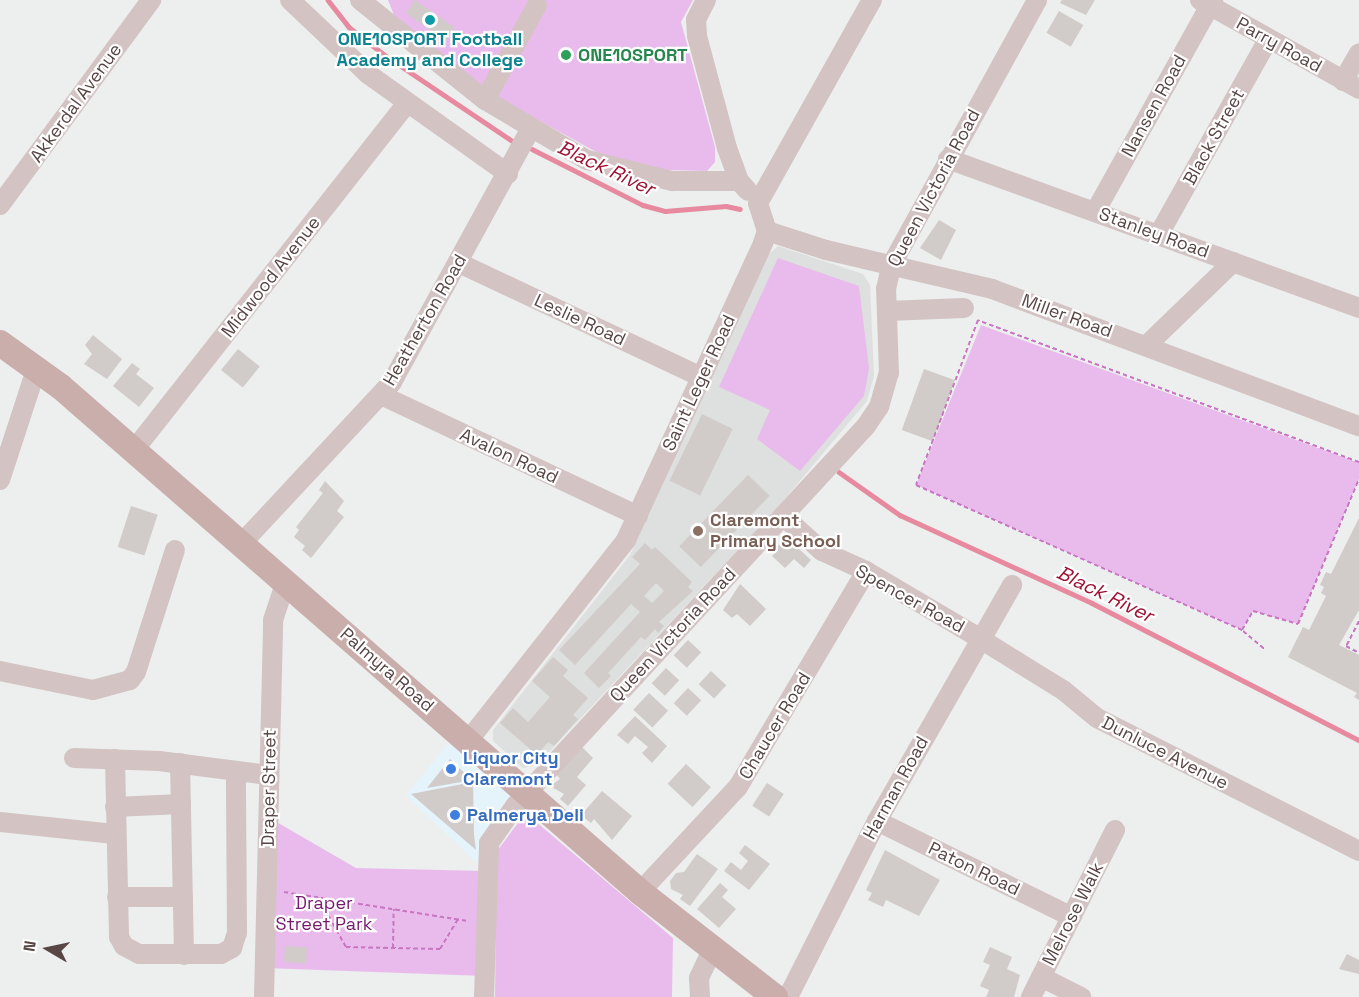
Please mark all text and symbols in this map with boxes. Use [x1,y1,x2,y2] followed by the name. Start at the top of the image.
[423,13,437,27] marker: ONE10SPORT Football Academy and College
[1233,13,1325,77] street label: Parry Road
[337,29,523,72] place label: ONE10SPORT Football Academy and College
[26,39,126,167] street label: Akkerdal Avenue
[578,44,688,66] place label: ONE10SPORT
[559,48,573,62] marker: ONE10SPORT
[1117,51,1191,161] street label: Nansen Road
[1179,85,1249,189] street label: Black Street
[883,105,985,271] street label: Queen Victoria Road
[554,135,658,201] water label: Black River
[1096,203,1212,263] street label: Stanley Road
[217,212,325,342] street label: Midwood Avenue
[379,251,471,389] street label: Heatherton Road
[531,289,629,351] street label: Leslie Road
[1019,290,1115,342] street label: Miller Road
[658,312,740,454] street label: Saint Leger Road
[456,424,562,488] street label: Avalon Road
[710,510,841,552] place label: Claremont Primary School
[691,524,705,538] marker: Claremont Primary School
[852,560,968,638] street label: Spencer Road
[1053,560,1157,628] water label: Black River
[605,563,741,707] street label: Queen Victoria Road
[336,623,438,717] street label: Palmyra Road
[735,669,815,783] street label: Chaucer Road
[1098,712,1232,794] street label: Dunluce Avenue
[257,729,281,847] street label: Draper Street
[859,733,933,843] street label: Harman Road
[463,748,559,790] place label: Liquor City Claremont
[444,762,458,776] marker: Liquor City Claremont
[467,804,584,826] place label: Palmerya Deli
[448,808,462,822] marker: Palmerya Deli
[925,838,1023,900] street label: Paton Road
[1038,859,1108,969] street label: Melrose Walk
[275,893,373,936] park label: Draper Street Park
[18,919,78,979] north arrow
[19,939,41,953] text: N

